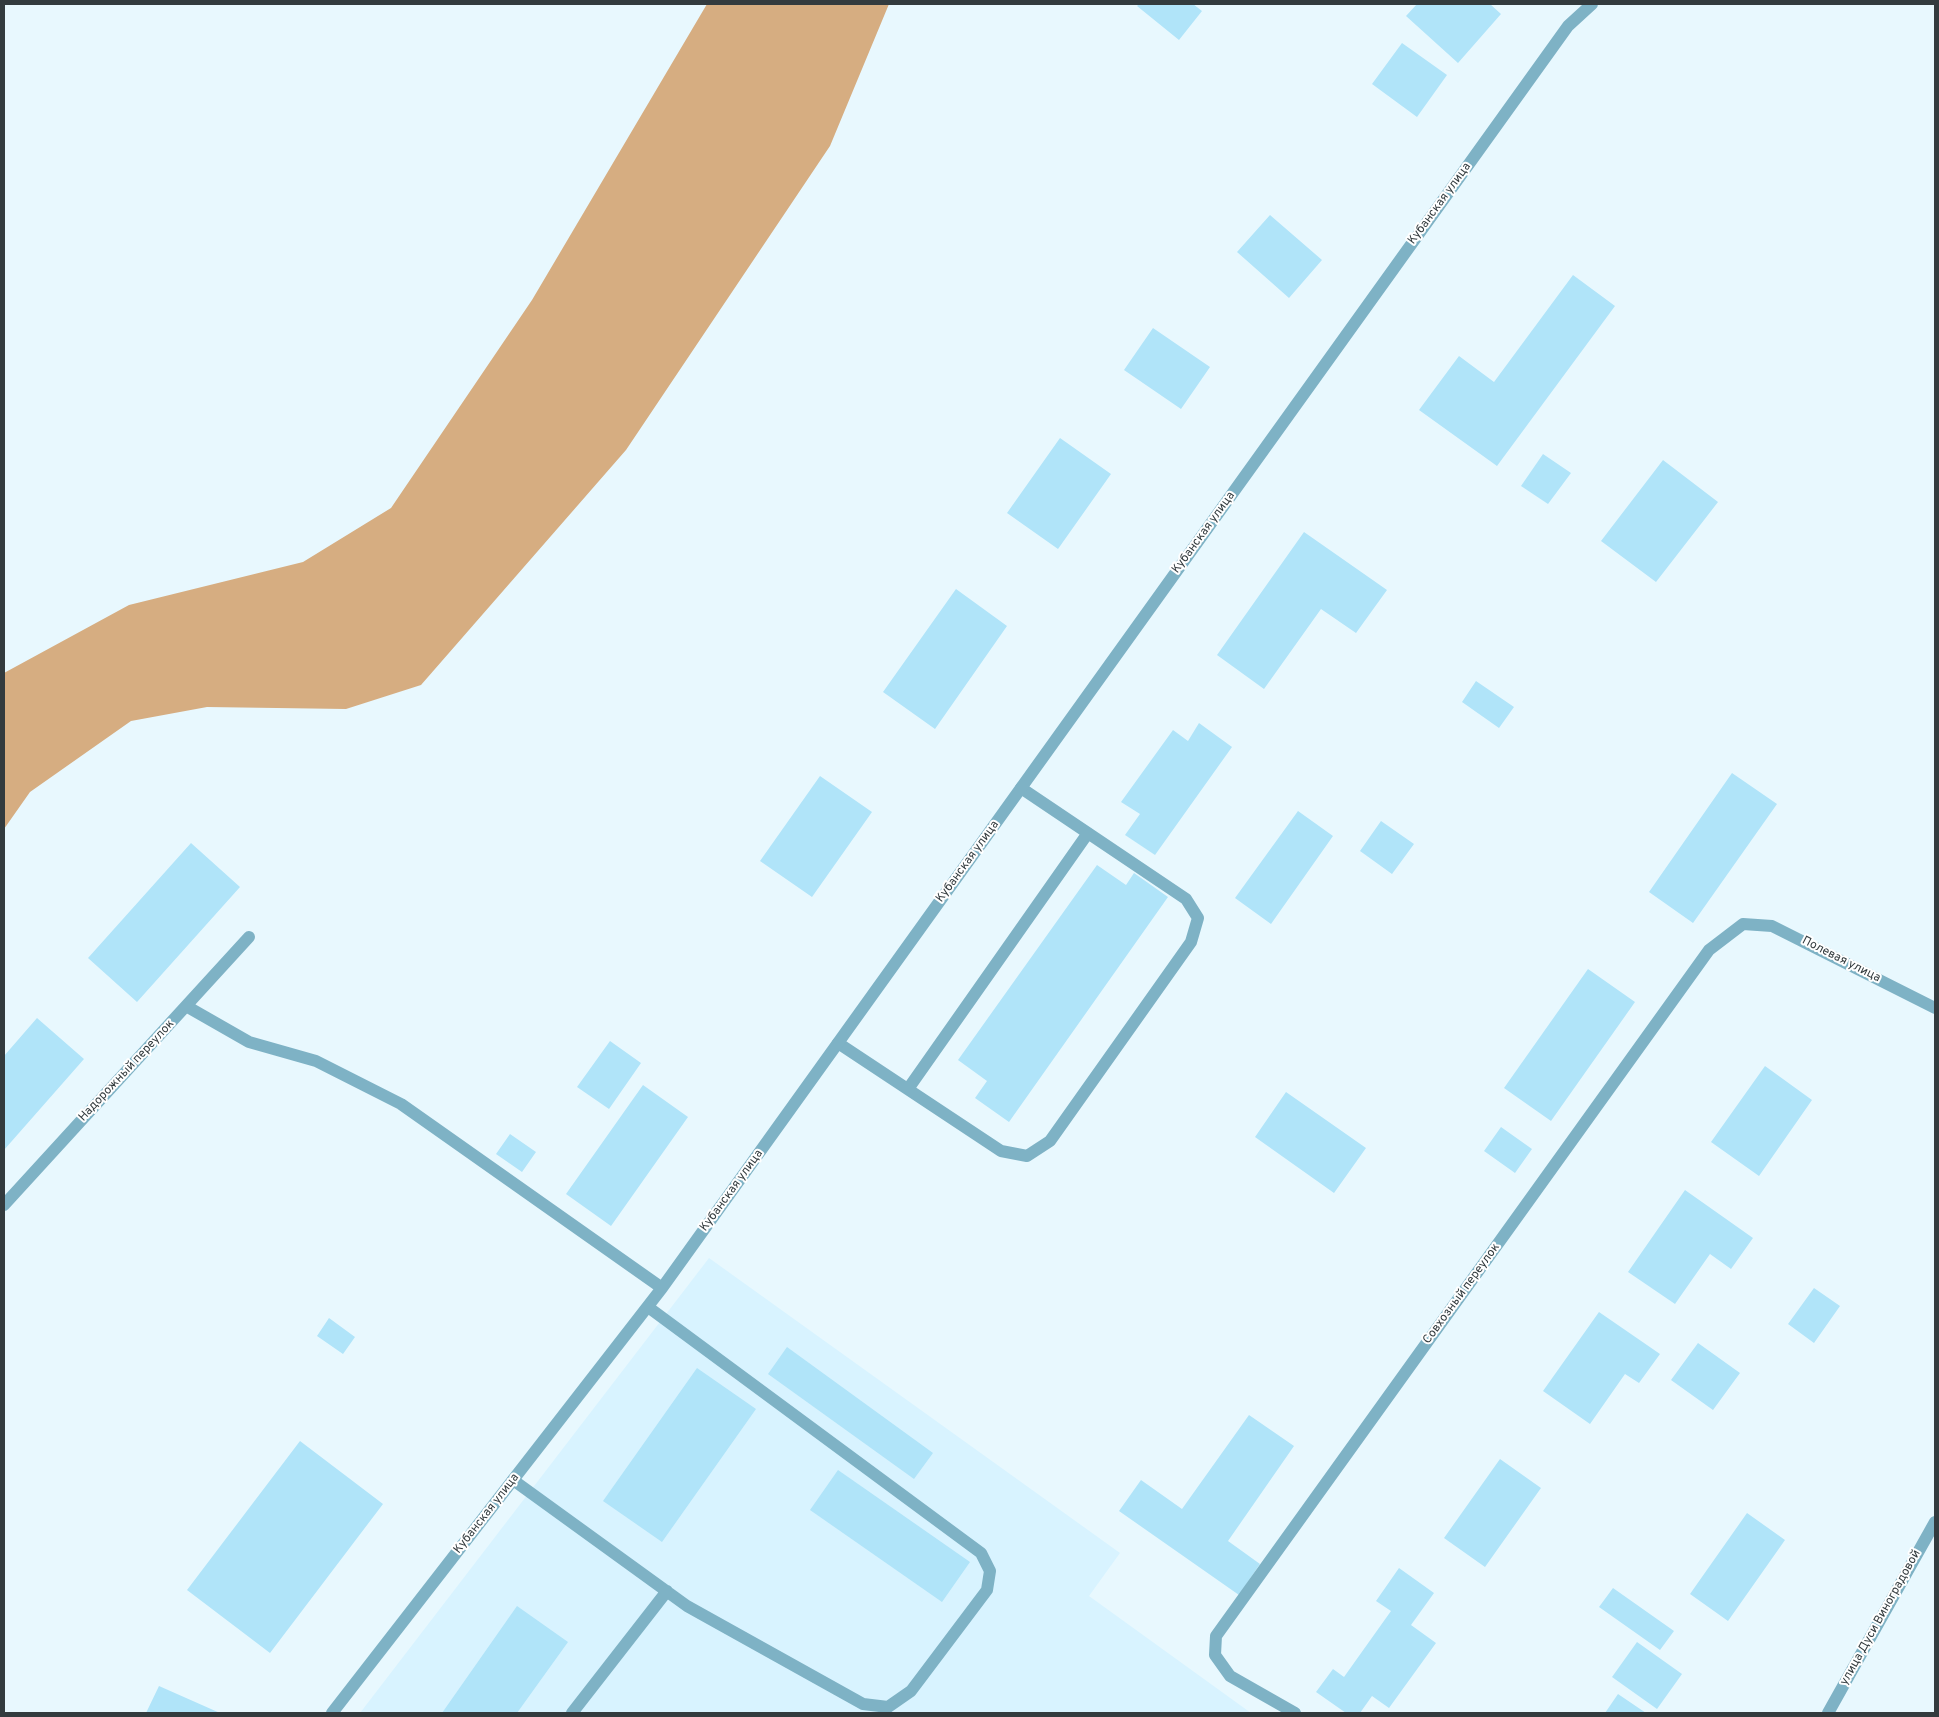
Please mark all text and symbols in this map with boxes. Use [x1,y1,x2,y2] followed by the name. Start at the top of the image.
[1406,160,1474,248] street label: Кубанская улица
[1170,489,1238,577] street label: Кубанская улица
[934,818,1002,906] street label: Кубанская улица
[1799,934,1883,986] street label: Полевая улица
[76,1017,178,1125] street label: Надорожный переулок
[698,1147,766,1235] street label: Кубанская улица
[1421,1241,1503,1347] street label: Совхозный переулок
[451,1471,523,1557] street label: Кубанская улица
[1838,1548,1924,1688] street label: улица Дуси Виноградовой

